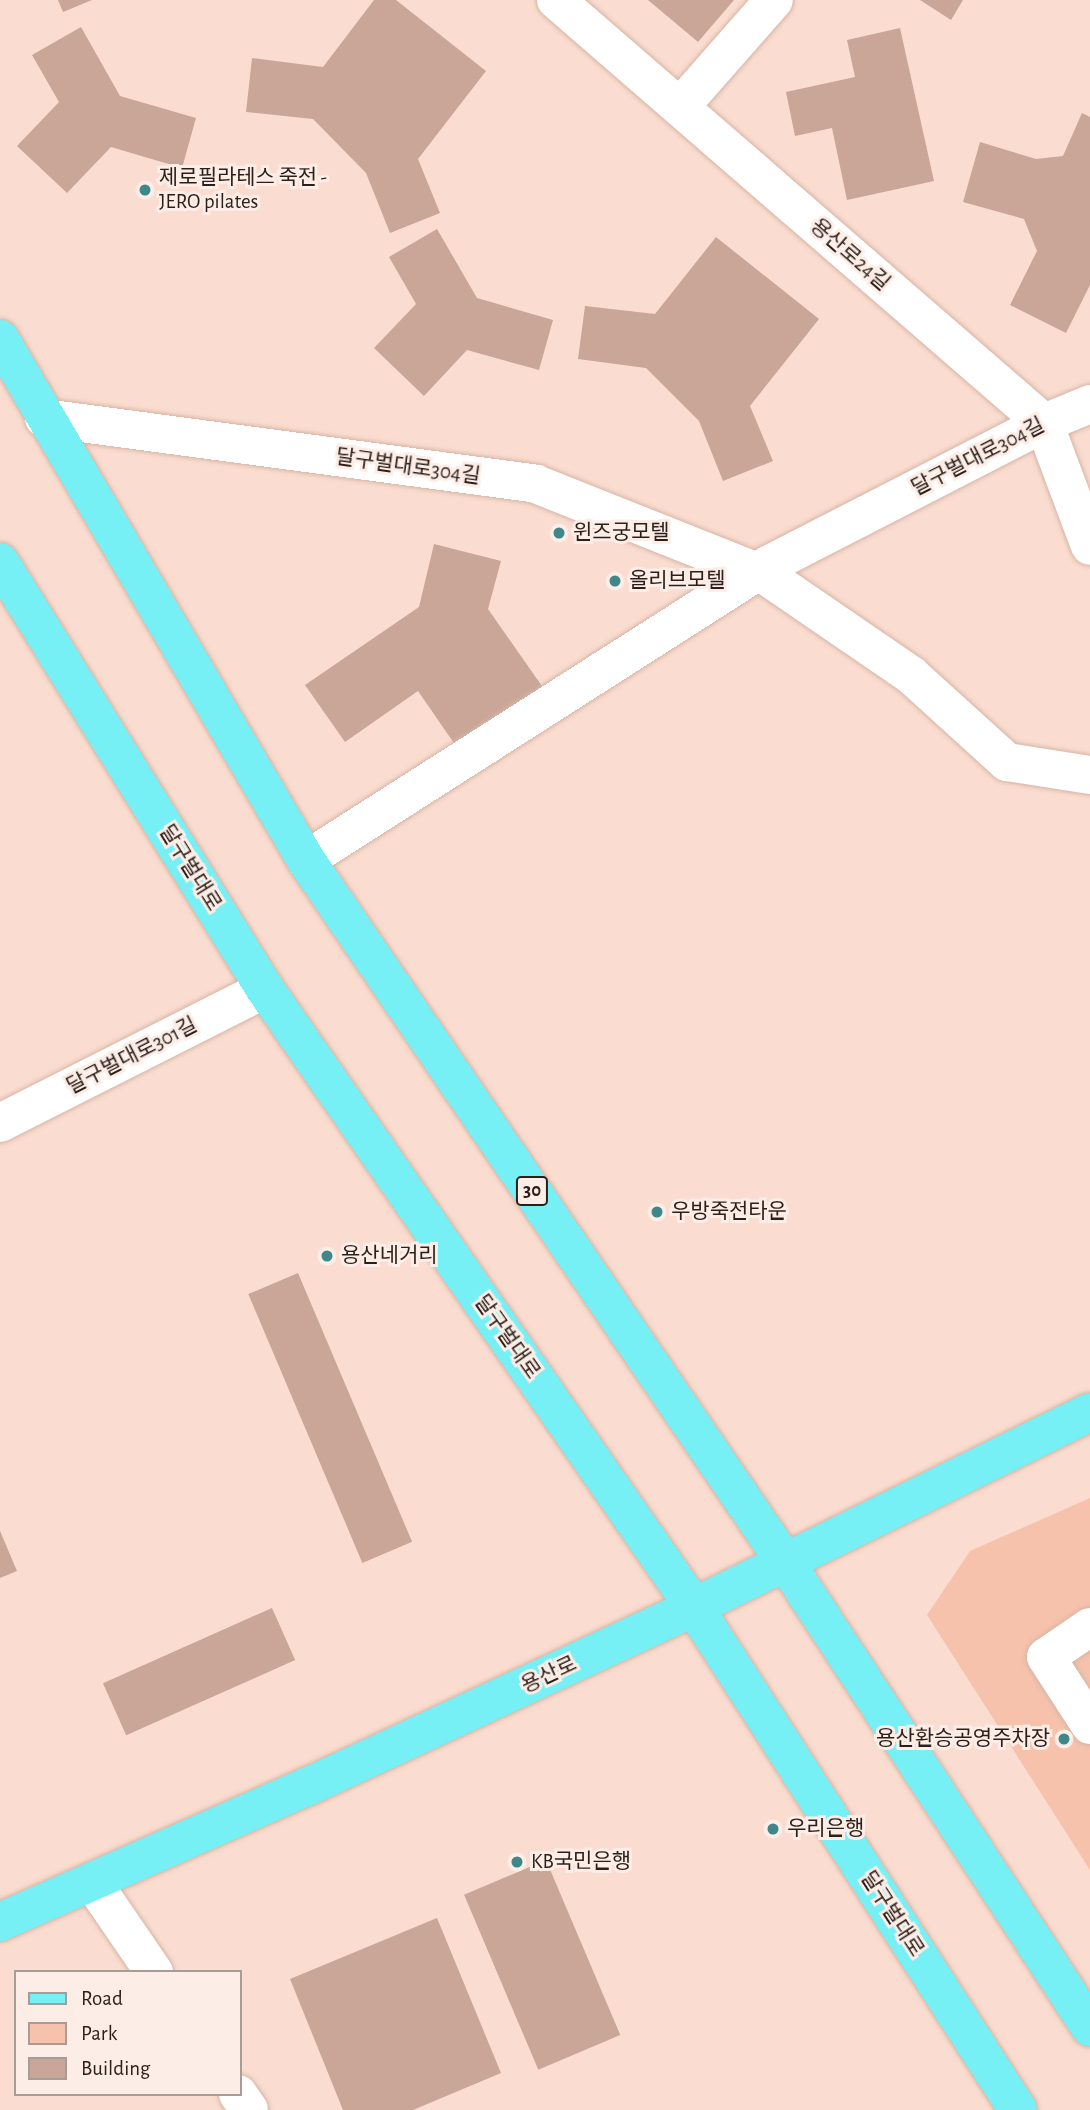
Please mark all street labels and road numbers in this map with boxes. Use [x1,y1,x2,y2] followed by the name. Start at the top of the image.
[805,214,895,296] street label: 용산로24길
[907,413,1049,501] street label: 달구벌대로304길
[334,444,482,490] street label: 달구벌대로304길
[154,820,226,916] street label: 달구벌대로
[63,1012,201,1100] street label: 달구벌대로301길
[514,1176,550,1206] road number: 30
[469,1290,545,1384] street label: 달구벌대로
[517,1651,581,1699] street label: 용산로
[855,1867,929,1961] street label: 달구벌대로

